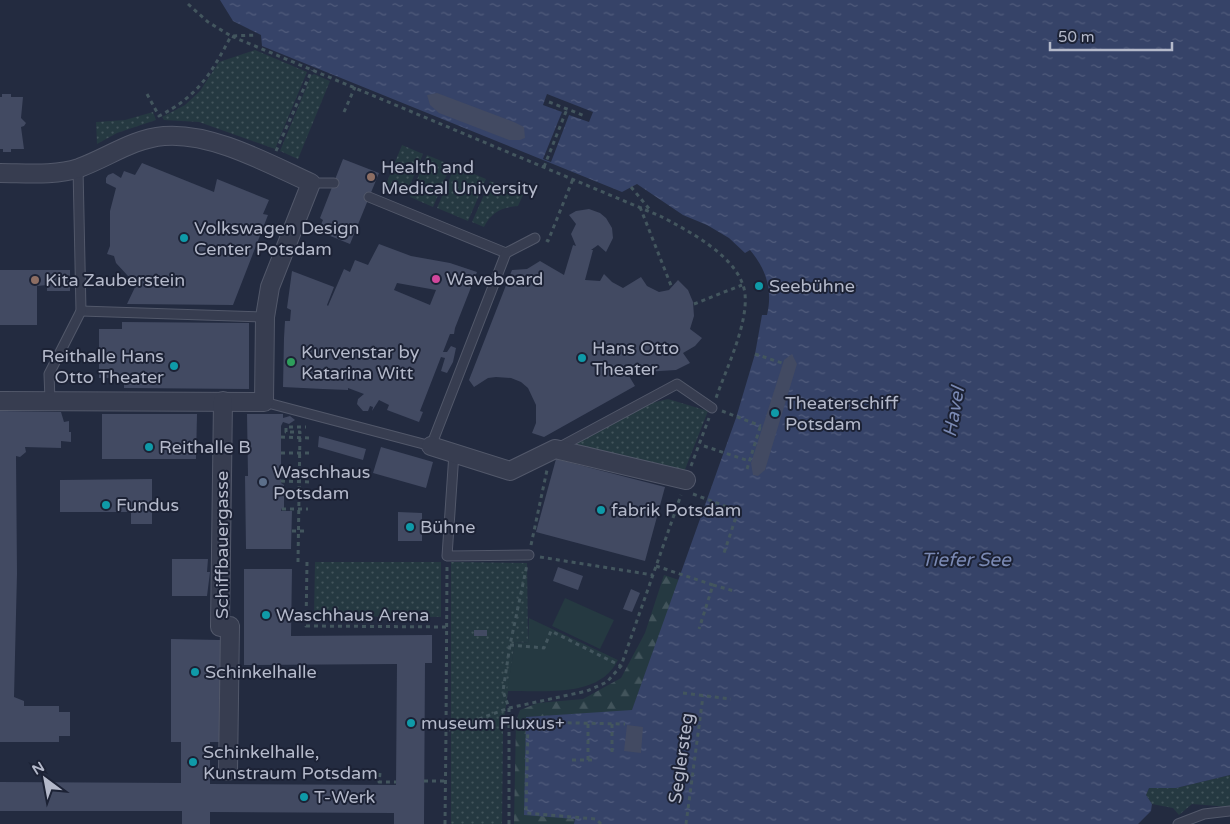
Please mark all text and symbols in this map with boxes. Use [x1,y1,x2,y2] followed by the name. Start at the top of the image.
[1050,20,1172,52] scale bar
[1058,28,1095,46] text: 50 m
[381,156,538,199] place label: Health and Medical University
[365,171,377,183] marker: Health and Medical University
[194,217,359,260] place label: Volkswagen Design Center Potsdam
[178,232,190,244] marker: Volkswagen Design Center Potsdam
[446,268,543,290] place label: Waveboard
[45,269,185,291] place label: Kita Zauberstein
[430,273,442,285] marker: Waveboard
[29,274,41,286] marker: Kita Zauberstein
[769,275,855,297] place label: Seebühne
[753,280,765,292] marker: Seebühne
[592,337,679,380] place label: Hans Otto Theater
[301,341,420,384] place label: Kurvenstar by Katarina Witt
[41,345,164,388] place label: Reithalle Hans Otto Theater
[576,352,588,364] marker: Hans Otto Theater
[285,356,297,368] marker: Kurvenstar by Katarina Witt
[168,360,180,372] marker: Reithalle Hans Otto Theater
[939,383,970,439] water label: Havel
[785,392,898,435] place label: Theaterschiff Potsdam
[769,407,781,419] marker: Theaterschiff Potsdam
[159,436,251,458] place label: Reithalle B
[143,441,155,453] marker: Reithalle B
[273,461,370,504] place label: Waschhaus Potsdam
[211,471,233,619] street label: Schiffbauergasse
[257,476,269,488] marker: Waschhaus Potsdam
[116,494,179,516] place label: Fundus
[100,499,112,511] marker: Fundus
[611,499,741,521] place label: fabrik Potsdam
[595,504,607,516] marker: fabrik Potsdam
[420,516,475,538] place label: Bühne
[404,521,416,533] marker: Bühne
[921,549,1012,571] water label: Tiefer See
[276,604,429,626] place label: Waschhaus Arena
[260,609,272,621] marker: Waschhaus Arena
[205,661,317,683] place label: Schinkelhalle
[189,666,201,678] marker: Schinkelhalle
[664,711,698,805] street label: Seglersteg
[421,712,565,734] place label: museum Fluxus+
[405,717,417,729] marker: museum Fluxus+
[203,741,378,784] place label: Schinkelhalle, Kunstraum Potsdam
[20,754,70,804] north arrow
[187,756,199,768] marker: Schinkelhalle, Kunstraum Potsdam
[29,758,48,779] text: N
[314,786,376,808] place label: T-Werk
[298,791,310,803] marker: T-Werk

